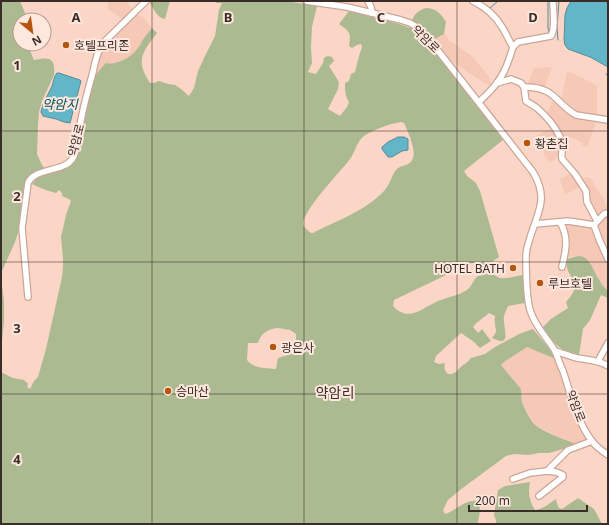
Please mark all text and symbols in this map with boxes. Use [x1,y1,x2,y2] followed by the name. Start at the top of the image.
[72,8,81,26] text: A
[224,8,232,26] text: B
[377,8,385,26] text: C
[528,8,538,26] text: D
[12,12,52,52] north arrow
[408,21,444,57] street label: 약암로
[30,32,45,50] text: N
[74,37,129,54] place label: 호텔프리존
[61,40,71,50] marker: 호텔프리존
[13,56,21,74] text: 1
[42,95,79,113] water label: 약암지
[64,122,88,158] street label: 약암로
[535,135,568,152] place label: 황촌집
[522,138,532,148] marker: 황촌집
[13,187,21,205] text: 2
[434,260,505,277] place label: HOTEL BATH
[508,263,518,273] marker: HOTEL BATH
[548,275,592,292] place label: 루브호텔
[535,278,545,288] marker: 루브호텔
[13,319,21,337] text: 3
[281,339,314,356] place label: 광은사
[268,342,278,352] marker: 광은사
[176,383,209,400] place label: 승마산
[316,383,354,402] district label: 약암리
[163,386,173,396] marker: 승마산
[562,387,590,425] street label: 약암로
[13,450,21,468] text: 4
[469,487,587,513] scale bar
[475,492,510,509] text: 200 m

